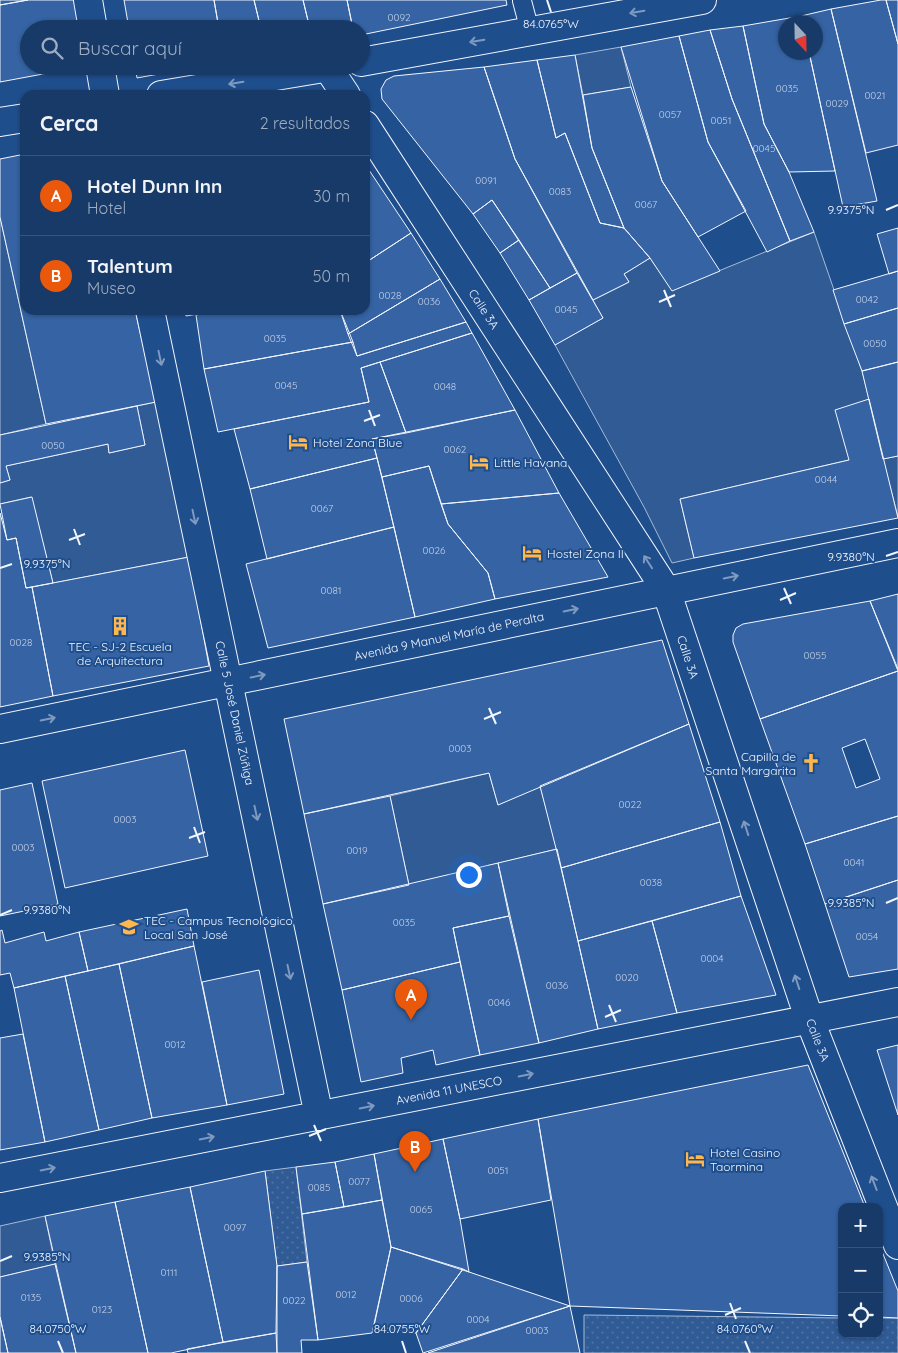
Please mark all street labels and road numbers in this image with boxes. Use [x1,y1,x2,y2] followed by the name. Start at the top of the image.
[466,286,503,332] street label: Calle 3A
[353,609,545,663] street label: Avenida 9 Manuel María de Peralta
[674,633,702,681] street label: Calle 3A
[212,639,258,787] street label: Calle 5 José Daniel Zúñiga
[803,1016,833,1064] street label: Calle 3A
[395,1072,503,1108] street label: Avenida 11 UNESCO

